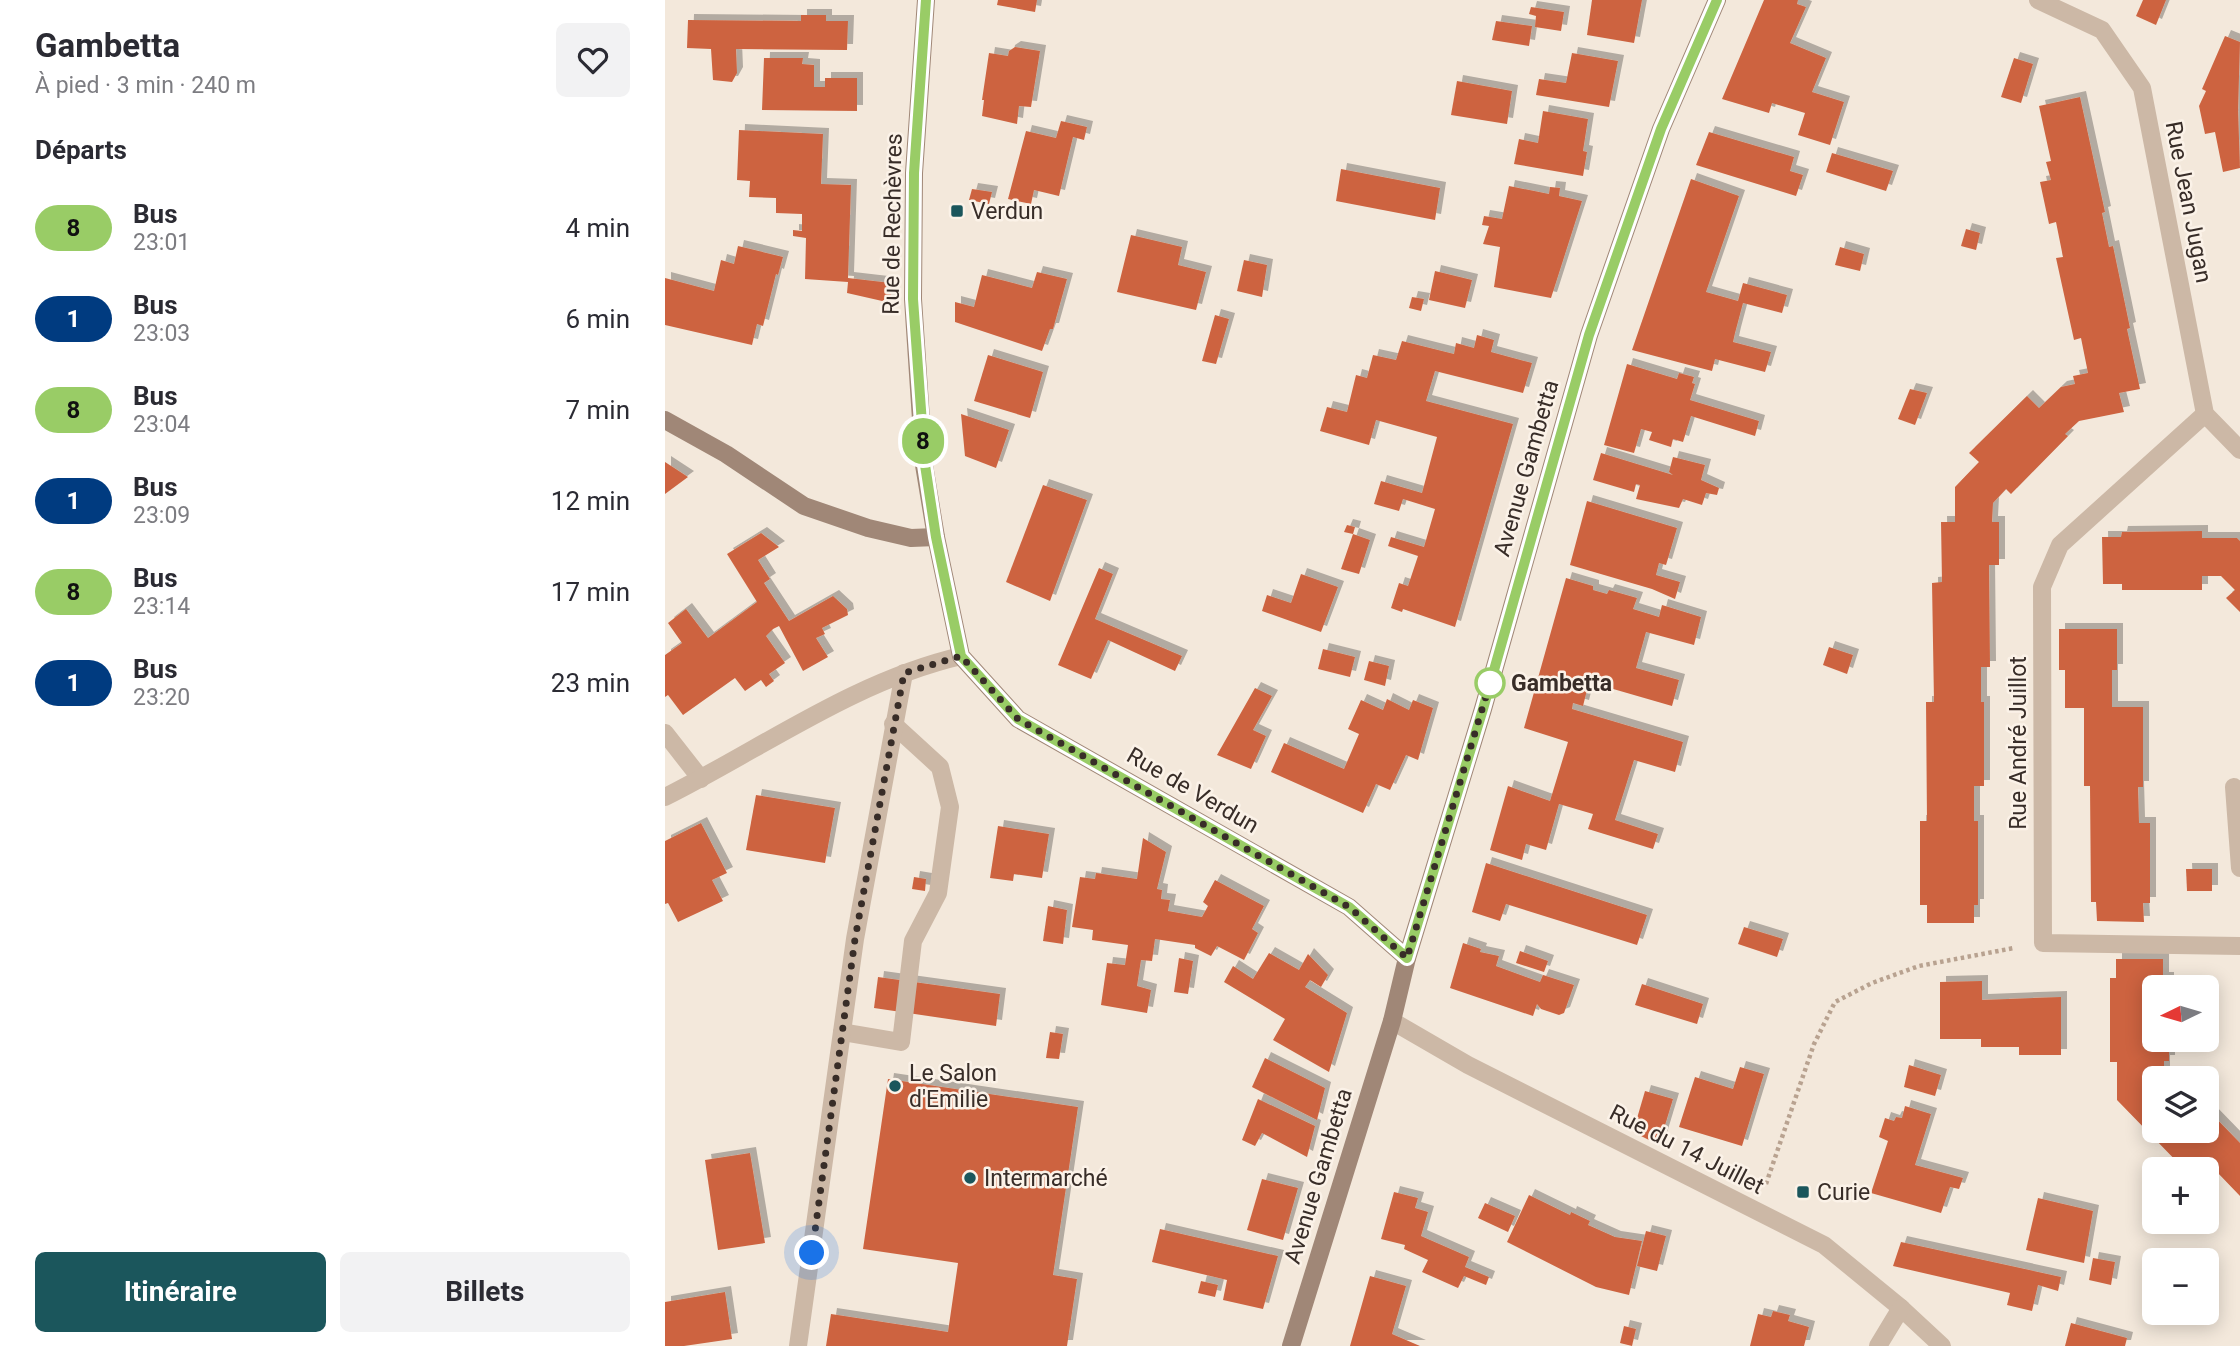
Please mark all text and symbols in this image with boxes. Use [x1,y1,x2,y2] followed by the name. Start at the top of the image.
[556,23,630,97] button: heart
[35,26,180,65] text: Gambetta
[35,72,256,99] text: À pied · 3 min · 240 m
[2160,119,2217,285] street label: Rue Jean Jugan
[877,133,908,315] street label: Rue de Rechèvres
[35,135,127,165] text: Départs
[971,198,1043,225] place label: Verdun
[133,199,178,229] text: Bus
[949,203,965,219] marker: Verdun
[565,213,630,243] text: 4 min
[67,214,80,242] text: 8
[133,229,190,256] text: 23:01
[133,290,178,320] text: Bus
[565,304,630,334] text: 6 min
[67,305,80,333] text: 1
[133,320,190,347] text: 23:03
[1488,377,1565,559] street label: Avenue Gambetta
[133,381,178,411] text: Bus
[565,395,630,425] text: 7 min
[67,396,80,424] text: 8
[133,411,190,438] text: 23:04
[900,418,946,464] line badge: 8
[916,427,930,455] text: 8
[133,472,178,502] text: Bus
[551,486,630,516] text: 12 min
[67,487,80,515] text: 1
[133,502,190,529] text: 23:09
[133,563,178,593] text: Bus
[551,577,630,607] text: 17 min
[67,578,80,606] text: 8
[133,593,190,620] text: 23:14
[133,654,178,684] text: Bus
[2005,656,2032,830] street label: Rue André Juillot
[551,668,630,698] text: 23 min
[1475,668,1505,698] marker: Gambetta
[67,669,80,697] text: 1
[1511,670,1612,697] place label: Gambetta
[133,684,190,711] text: 23:20
[1122,742,1264,839] street label: Rue de Verdun
[2142,975,2219,1052] north arrow
[2142,975,2219,1325] map controls
[909,1060,997,1113] place label: Le Salon d'Emilie
[2142,1066,2219,1143] button: layers
[887,1078,903,1094] marker: Le Salon d'Emilie
[1279,1085,1358,1267] street label: Avenue Gambetta
[1605,1099,1768,1200] street label: Rue du 14 Juillet
[2142,1157,2219,1234] button: +
[984,1165,1108,1192] place label: Intermarché
[962,1170,978,1186] marker: Intermarché
[1817,1179,1870,1206] place label: Curie
[1795,1184,1811,1200] marker: Curie
[794,1235,829,1270] your location
[2142,1248,2219,1325] button: −
[35,1252,326,1332] button: Itinéraire
[340,1252,630,1332] button: Billets

